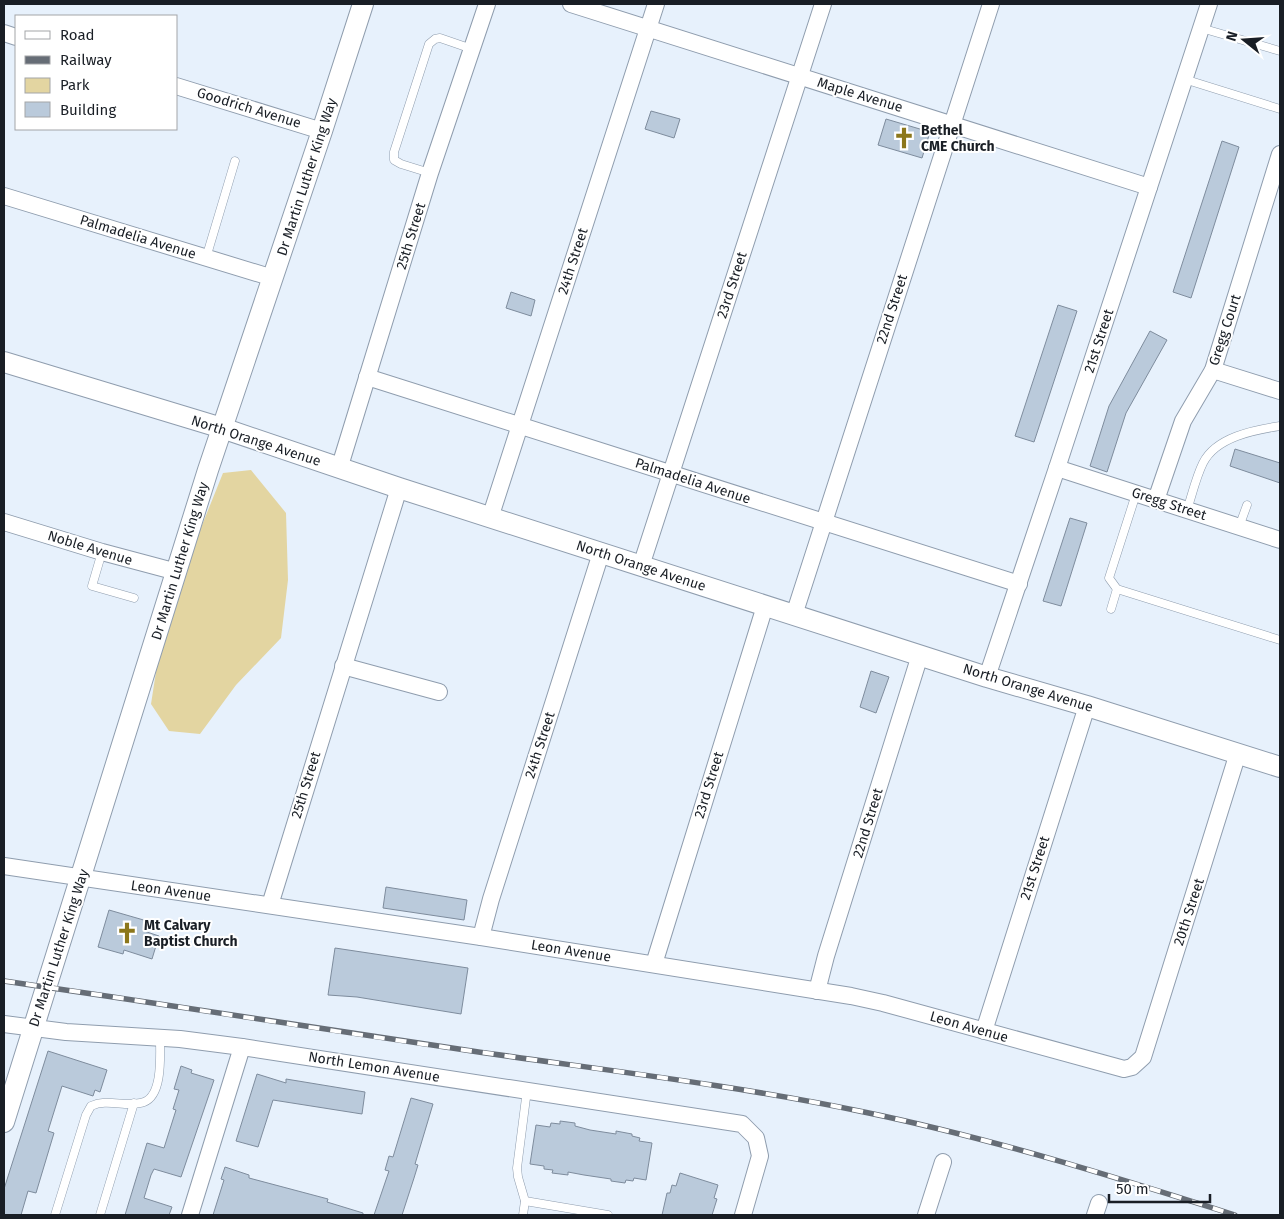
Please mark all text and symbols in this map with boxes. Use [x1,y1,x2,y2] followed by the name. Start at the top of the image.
[15,15,178,130] legend
[1219,15,1269,65] north arrow
[60,26,95,44] text: Road
[1223,29,1242,43] text: N
[60,51,112,69] text: Railway
[815,74,905,116] street label: Maple Avenue
[60,76,90,94] text: Park
[195,84,303,132] street label: Goodrich Avenue
[273,96,341,258] street label: Dr Martin Luther King Way
[60,101,116,119] text: Building
[921,122,995,155] place label: Bethel CME Church
[891,125,917,151] church icon: Bethel CME Church
[393,200,429,271] street label: 25th Street
[78,211,198,263] street label: Palmadelia Avenue
[554,225,592,296] street label: 24th Street
[713,249,751,320] street label: 23rd Street
[873,271,912,346] street label: 22nd Street
[1205,291,1245,368] street label: Gregg Court
[1081,306,1118,375] street label: 21st Street
[189,412,323,470] street label: North Orange Avenue
[633,454,753,508] street label: Palmadelia Avenue
[148,480,212,642] street label: Dr Martin Luther King Way
[1129,484,1209,524] street label: Gregg Street
[45,527,135,569] street label: Noble Avenue
[574,537,708,595] street label: North Orange Avenue
[961,660,1095,716] street label: North Orange Avenue
[521,709,559,780] street label: 24th Street
[288,749,324,820] street label: 25th Street
[691,749,727,820] street label: 23rd Street
[849,785,887,860] street label: 22nd Street
[1017,833,1054,902] street label: 21st Street
[25,867,93,1029] street label: Dr Martin Luther King Way
[1170,875,1208,948] street label: 20th Street
[130,877,212,905] street label: Leon Avenue
[144,917,237,950] place label: Mt Calvary Baptist Church
[114,920,140,946] church icon: Mt Calvary Baptist Church
[530,936,612,966] street label: Leon Avenue
[928,1008,1010,1046] street label: Leon Avenue
[307,1048,441,1086] street label: North Lemon Avenue
[1109,1172,1210,1204] scale bar
[1116,1180,1149,1198] text: 50 m

